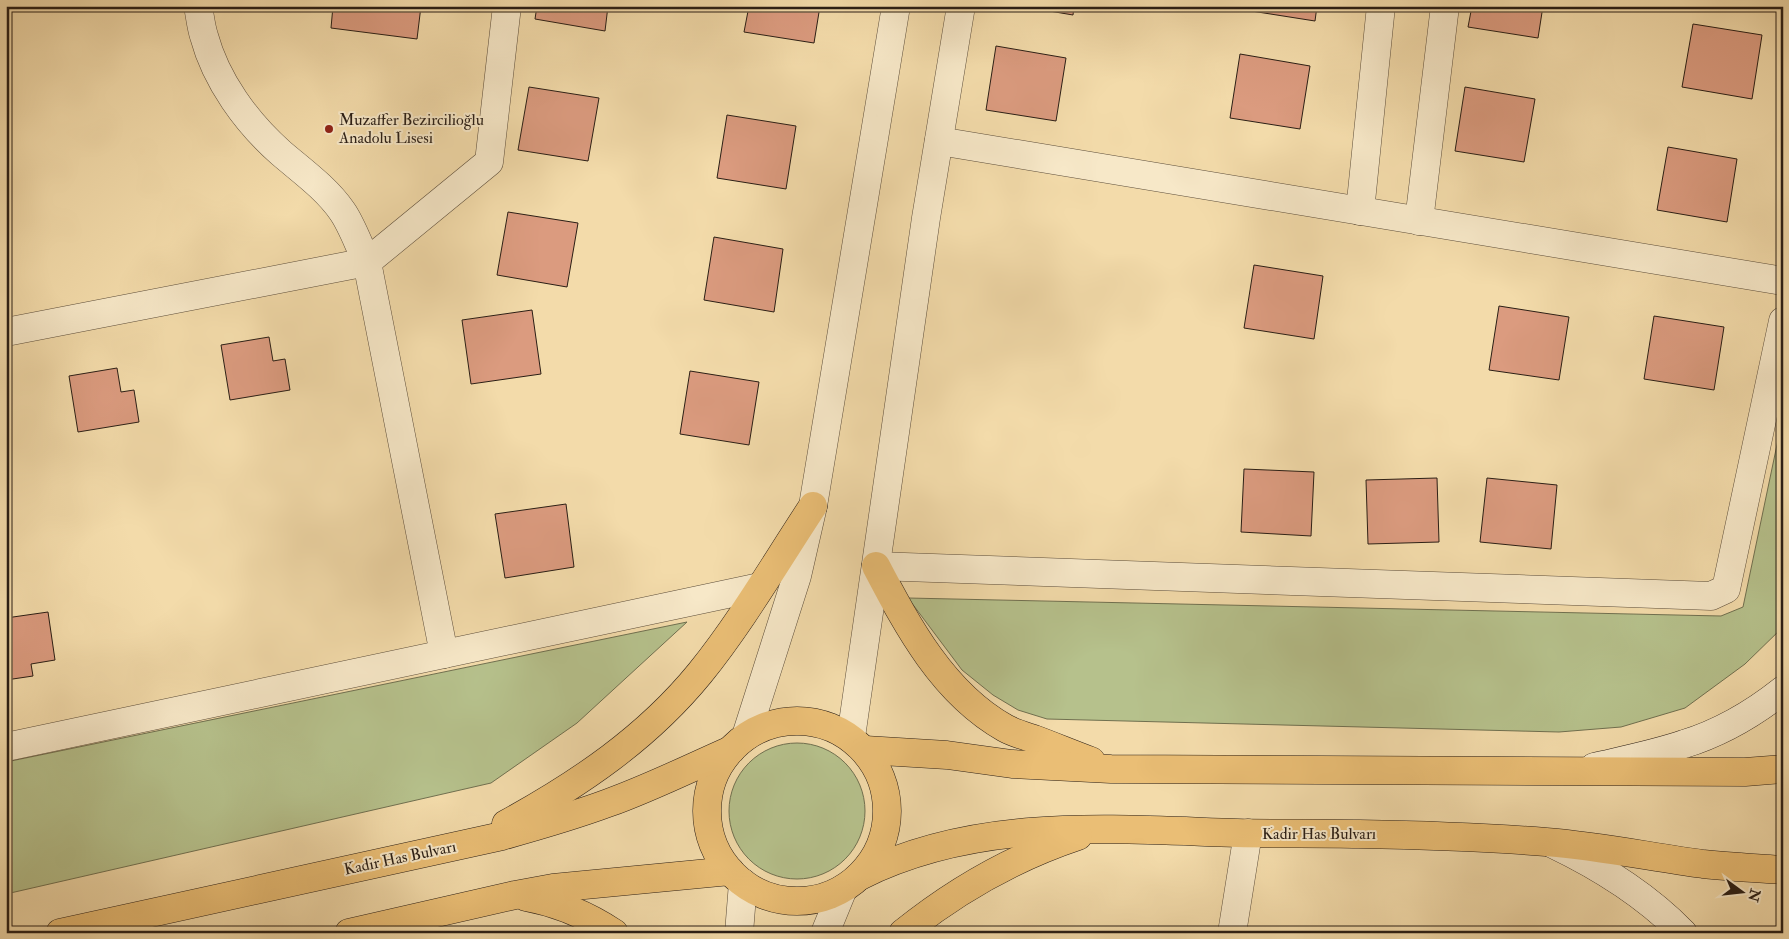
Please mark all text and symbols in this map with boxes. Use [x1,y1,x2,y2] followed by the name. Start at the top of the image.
[338,110,484,148] place label: Muzaffer Bezircilioğlu Anadolu Lisesi
[323,123,335,135] marker: Muzaffer Bezircilioğlu Anadolu Lisesi
[1262,824,1376,844] street label: Kadir Has Bulvarı
[342,836,458,880] street label: Kadir Has Bulvarı
[1716,866,1766,916] north arrow
[1744,886,1764,904] text: N

